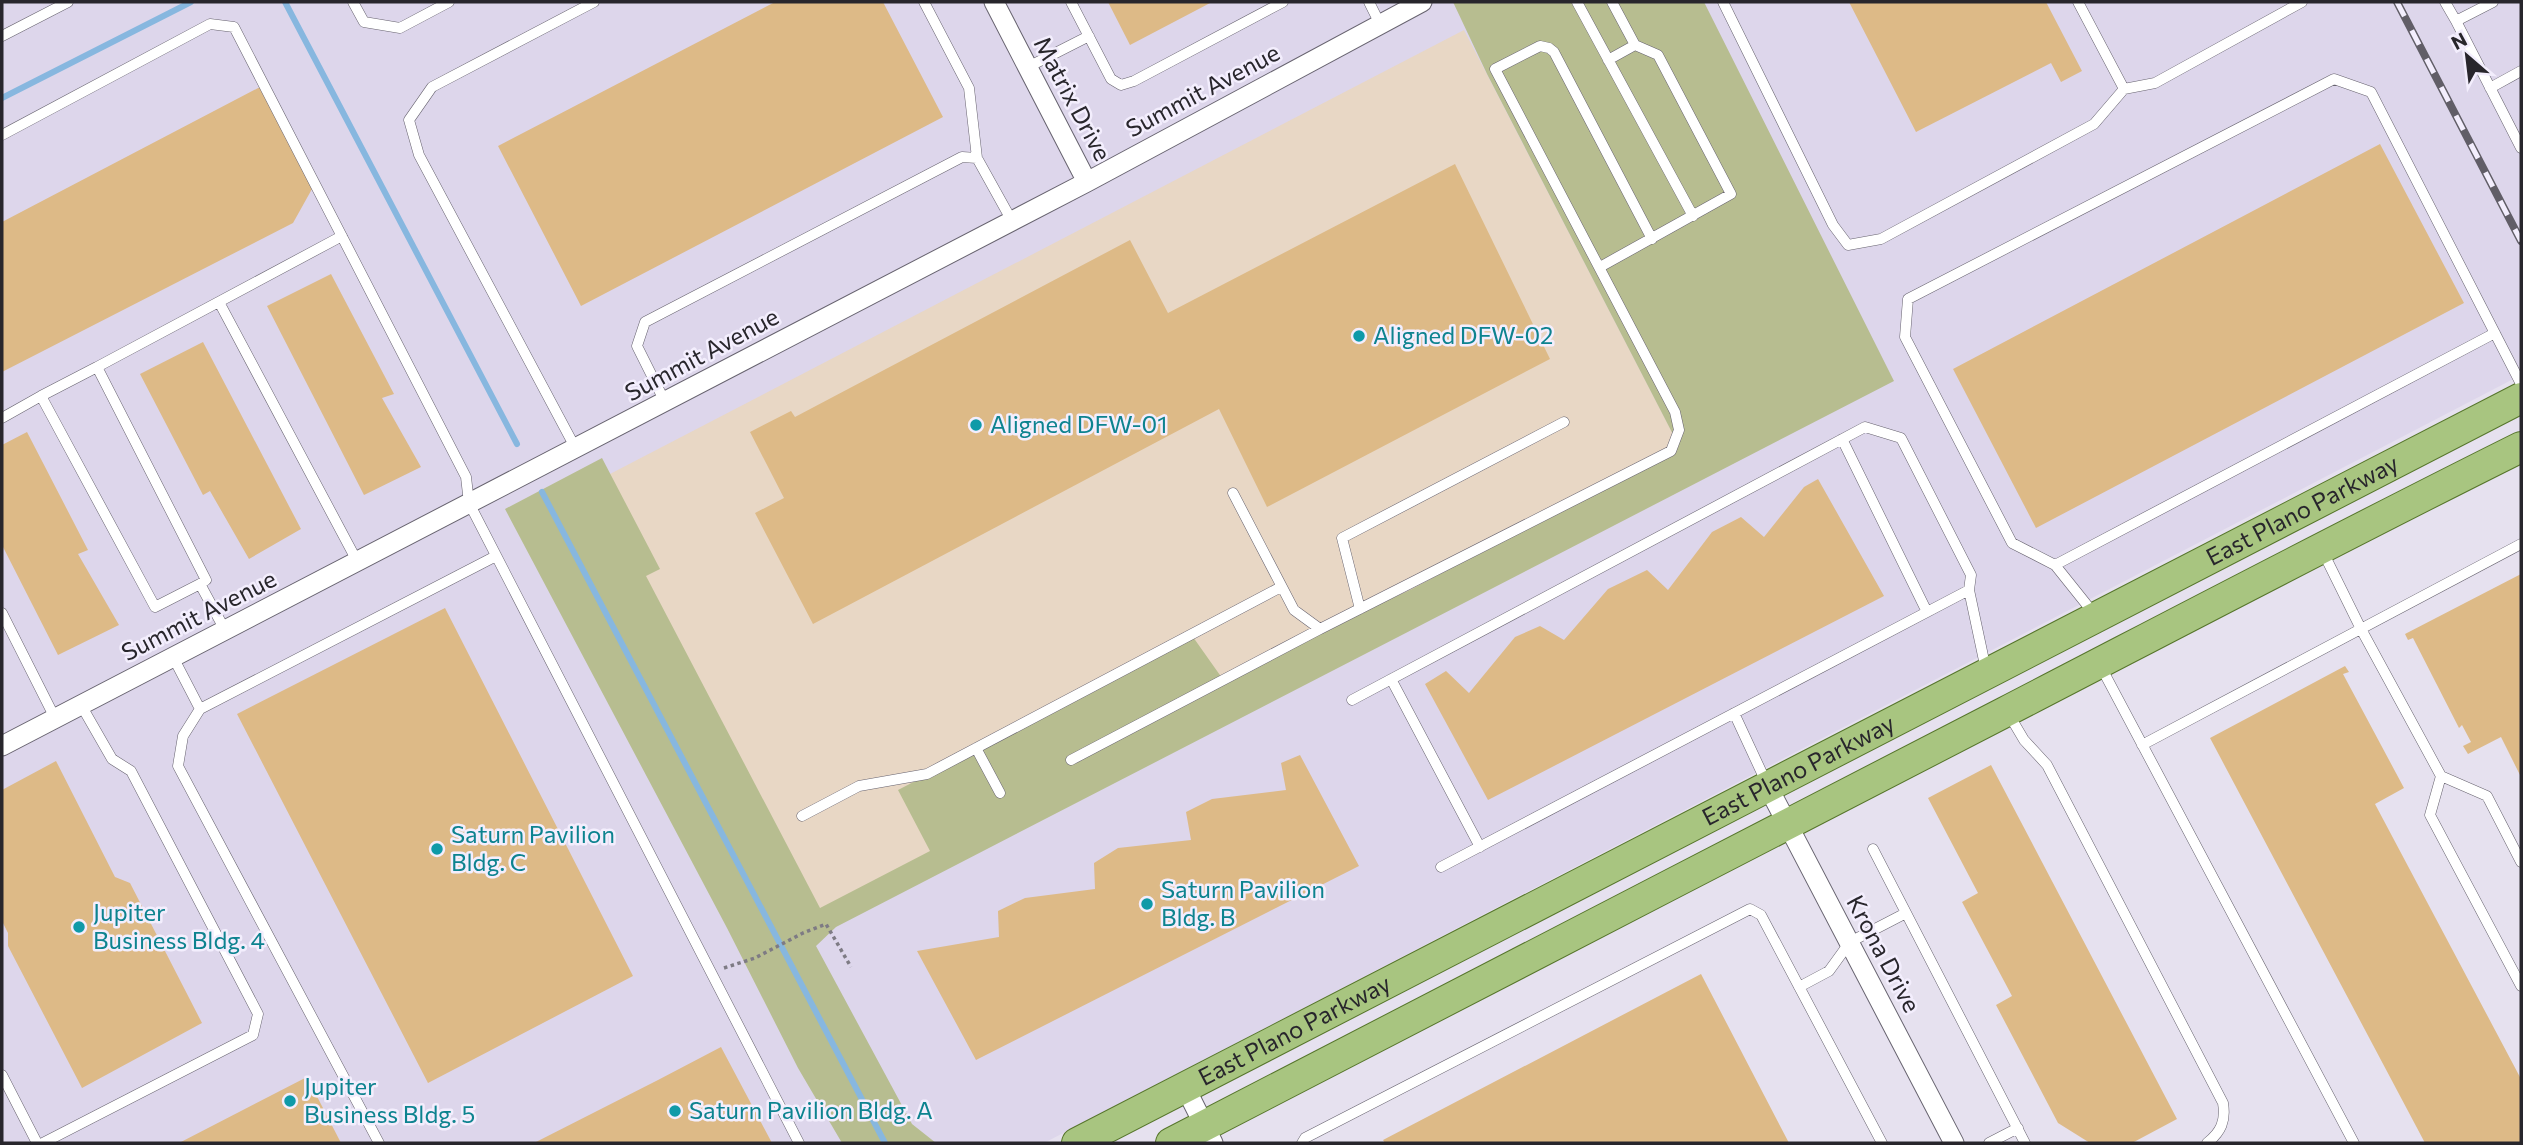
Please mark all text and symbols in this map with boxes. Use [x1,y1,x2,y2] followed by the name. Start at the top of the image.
[2432,21,2502,91] north arrow
[2447,27,2470,54] text: N
[1029,31,1118,165] street label: Matrix Drive
[1120,37,1284,142] street label: Summit Avenue
[619,301,783,406] street label: Summit Avenue
[1373,320,1553,349] place label: Aligned DFW-02
[1351,328,1367,344] marker: Aligned DFW-02
[990,409,1167,438] place label: Aligned DFW-01
[968,417,984,433] marker: Aligned DFW-01
[2201,448,2403,571] street label: East Plano Parkway
[116,563,281,666] street label: Summit Avenue
[1697,708,1899,831] street label: East Plano Parkway
[451,819,615,876] place label: Saturn Pavilion Bldg. C
[429,841,445,857] marker: Saturn Pavilion Bldg. C
[1161,874,1325,931] place label: Saturn Pavilion Bldg. B
[1841,890,1927,1017] street label: Krona Drive
[1139,896,1155,912] marker: Saturn Pavilion Bldg. B
[93,897,265,954] place label: Jupiter Business Bldg. 4
[71,919,87,935] marker: Jupiter Business Bldg. 4
[1193,968,1395,1091] street label: East Plano Parkway
[304,1071,475,1128] place label: Jupiter Business Bldg. 5
[282,1093,298,1109] marker: Jupiter Business Bldg. 5
[689,1095,933,1124] place label: Saturn Pavilion Bldg. A
[667,1103,683,1119] marker: Saturn Pavilion Bldg. A

